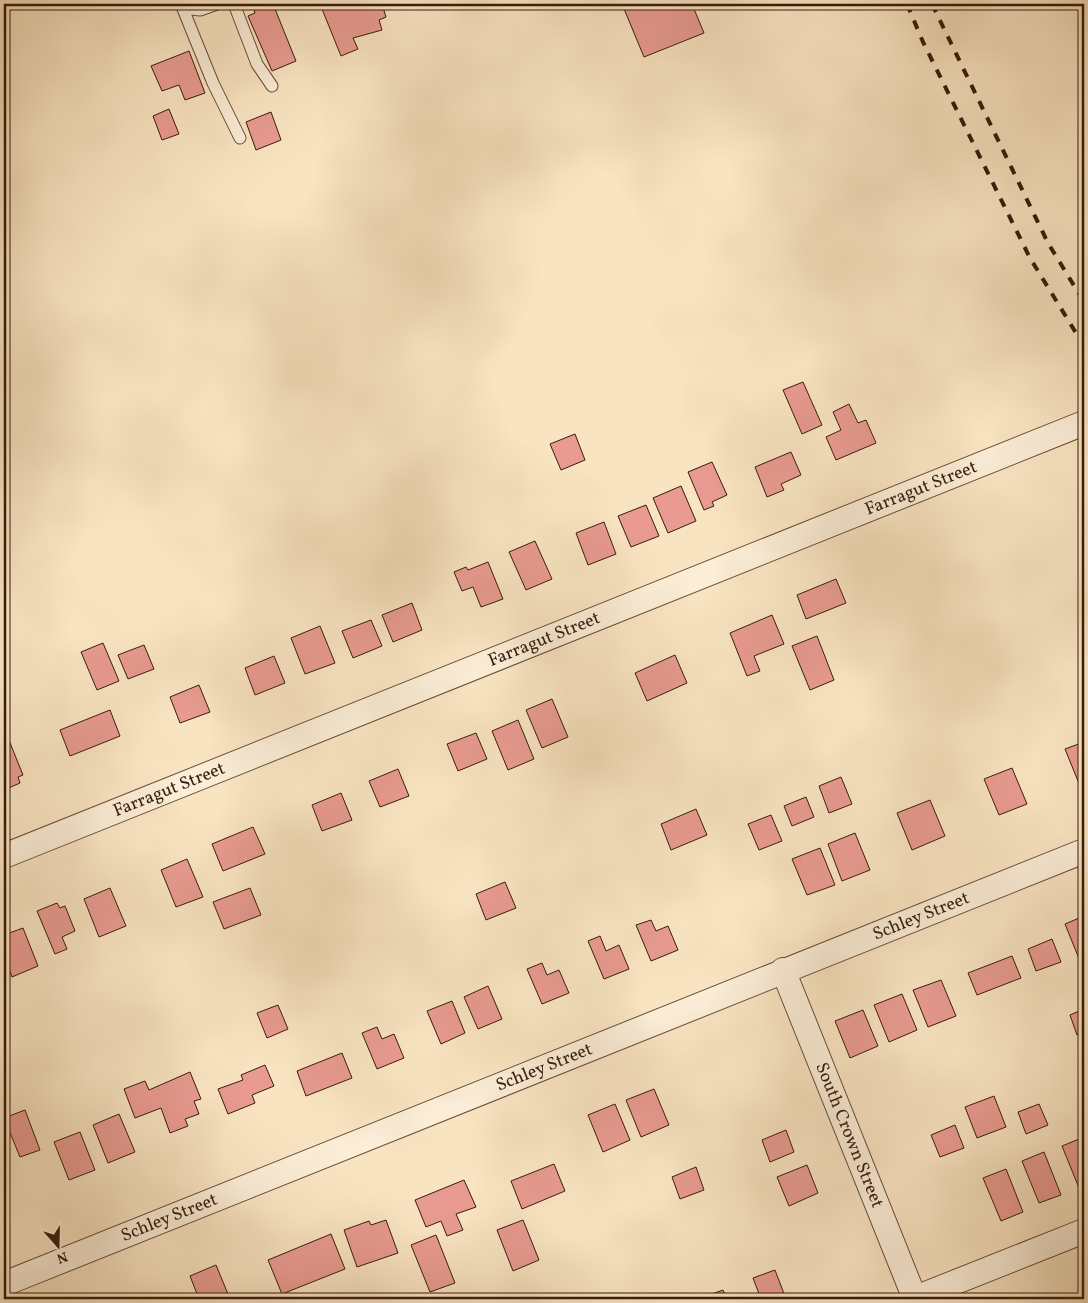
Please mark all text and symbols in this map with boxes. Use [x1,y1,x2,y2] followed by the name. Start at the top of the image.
[861,455,981,522] street label: Farragut Street
[484,606,604,673] street label: Farragut Street
[109,756,229,823] street label: Farragut Street
[869,886,973,947] street label: Schley Street
[492,1037,596,1098] street label: Schley Street
[809,1059,890,1212] street label: South Crown Street
[117,1187,221,1248] street label: Schley Street
[32,1220,82,1270] north arrow
[54,1246,70,1267] text: N

